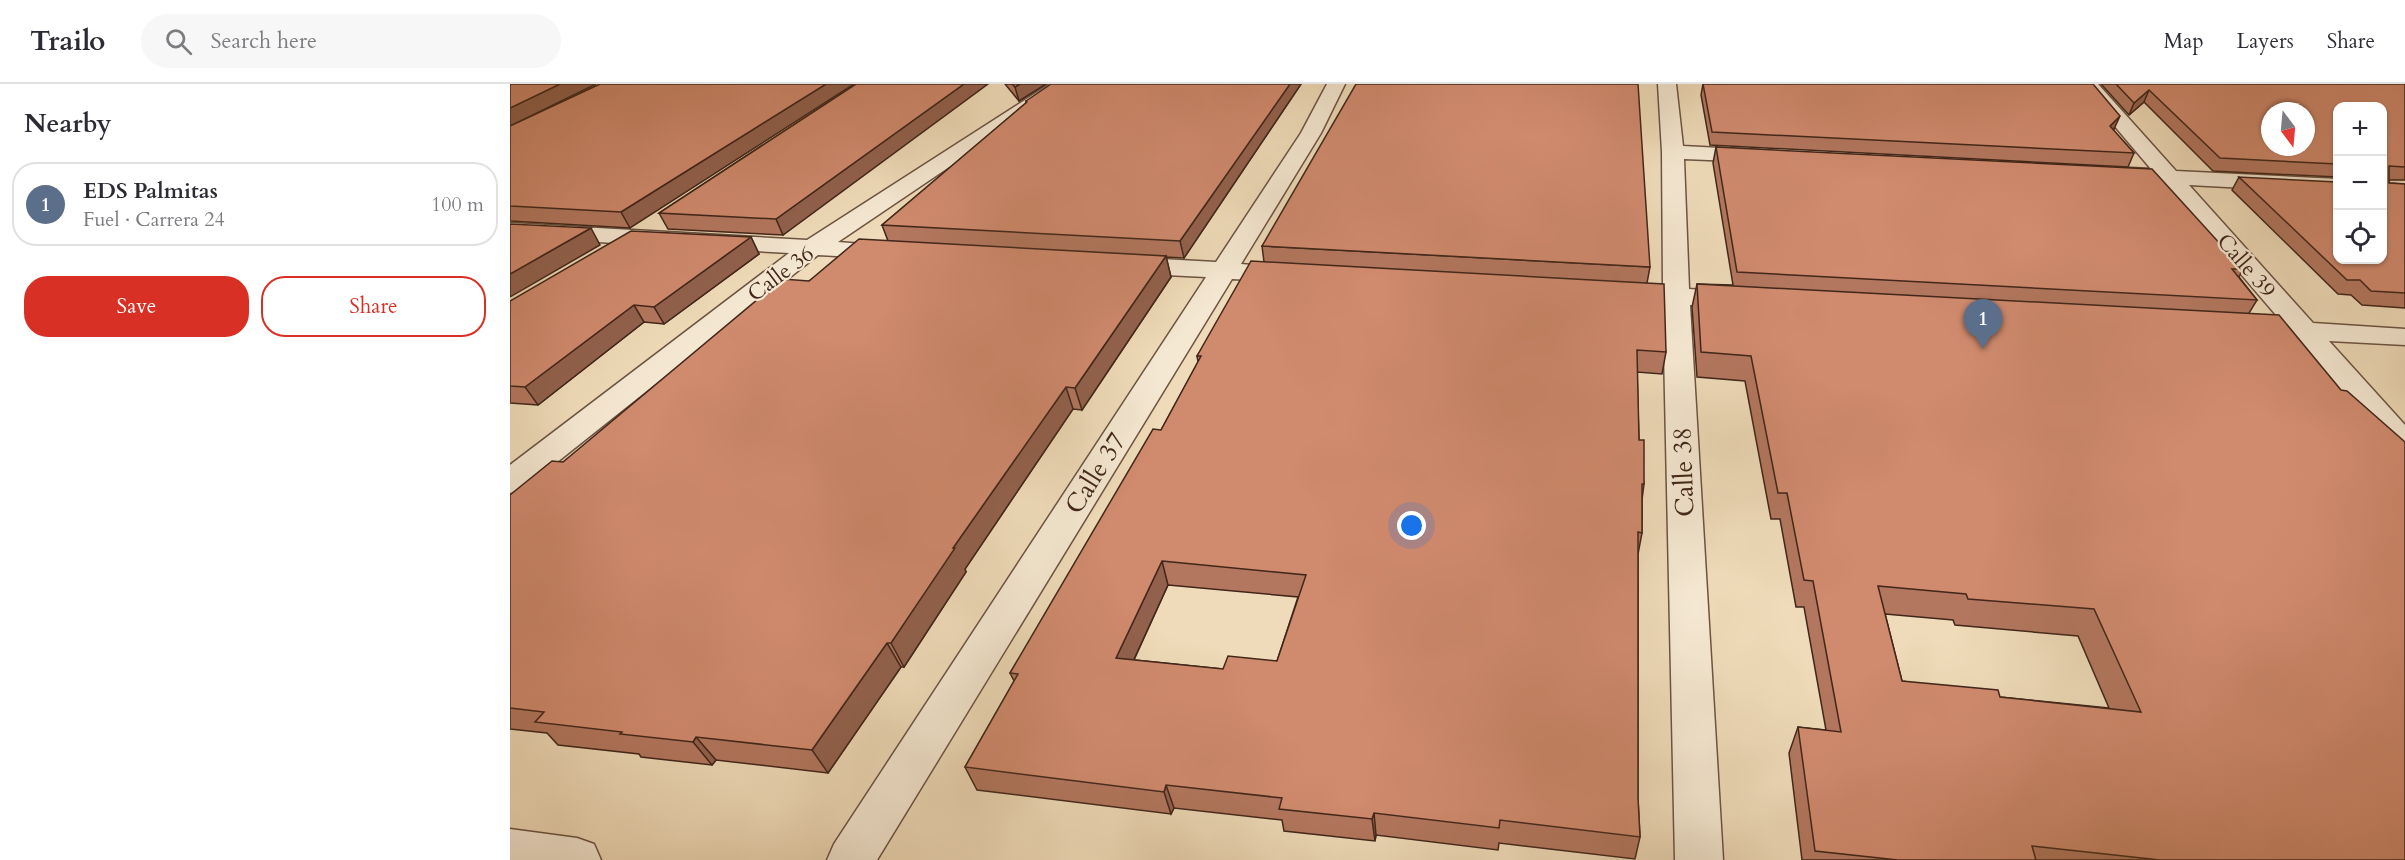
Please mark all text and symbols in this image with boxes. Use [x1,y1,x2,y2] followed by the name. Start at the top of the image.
[141,14,561,68] search box
[30,22,105,60] text: Trailo
[162,25,195,58] icon: search
[210,26,317,56] text: Search here
[2164,27,2204,56] text: Map
[2237,27,2294,56] text: Layers
[2327,27,2375,56] text: Share
[2261,102,2315,156] north arrow
[2333,102,2387,264] map controls
[2333,102,2387,156] button: +
[24,106,112,141] text: Nearby
[2333,156,2387,210] button: −
[83,176,218,206] text: EDS Palmitas
[40,191,51,218] text: 1
[431,191,484,218] text: 100 m
[83,206,225,233] text: Fuel · Carrera 24
[2333,210,2387,264] button: locate
[2210,227,2282,304] street label: Calle 39
[741,239,820,309] street label: Calle 36
[24,276,249,337] button: Save
[261,276,486,337] button: Share
[1964,300,2002,349] pin: 1
[1057,426,1134,521] street label: Calle 37
[1664,427,1703,517] street label: Calle 38
[1397,511,1426,540] your location

